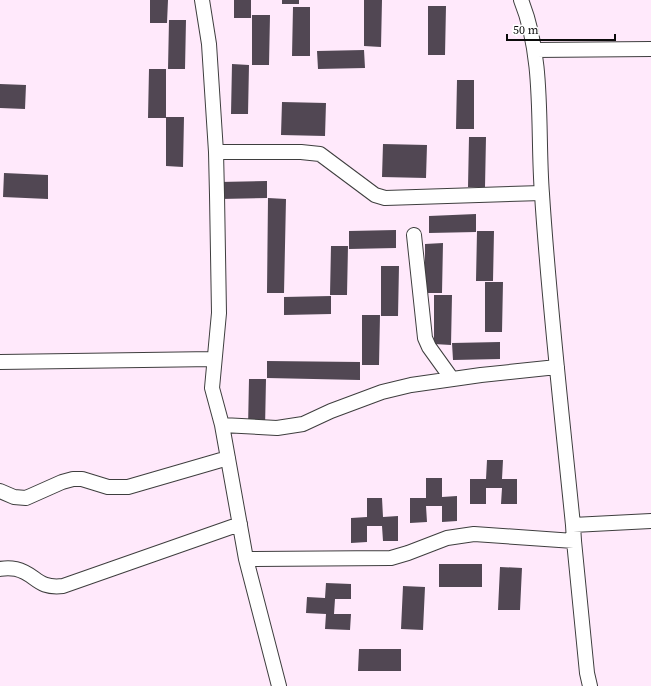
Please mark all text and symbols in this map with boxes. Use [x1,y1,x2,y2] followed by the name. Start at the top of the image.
[507,16,615,42] scale bar
[513,22,539,38] text: 50 m

